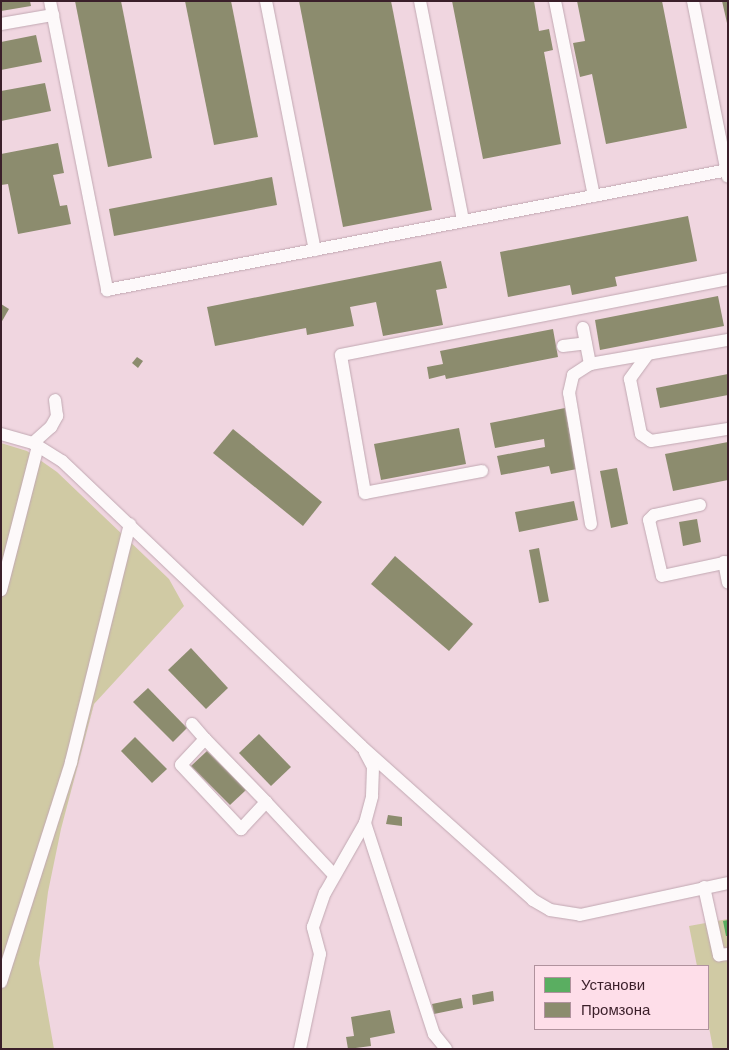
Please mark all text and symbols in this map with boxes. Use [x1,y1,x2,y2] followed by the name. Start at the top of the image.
[534,965,709,1030] legend
[581,976,645,993] text: Установи
[581,1001,650,1018] text: Промзона

